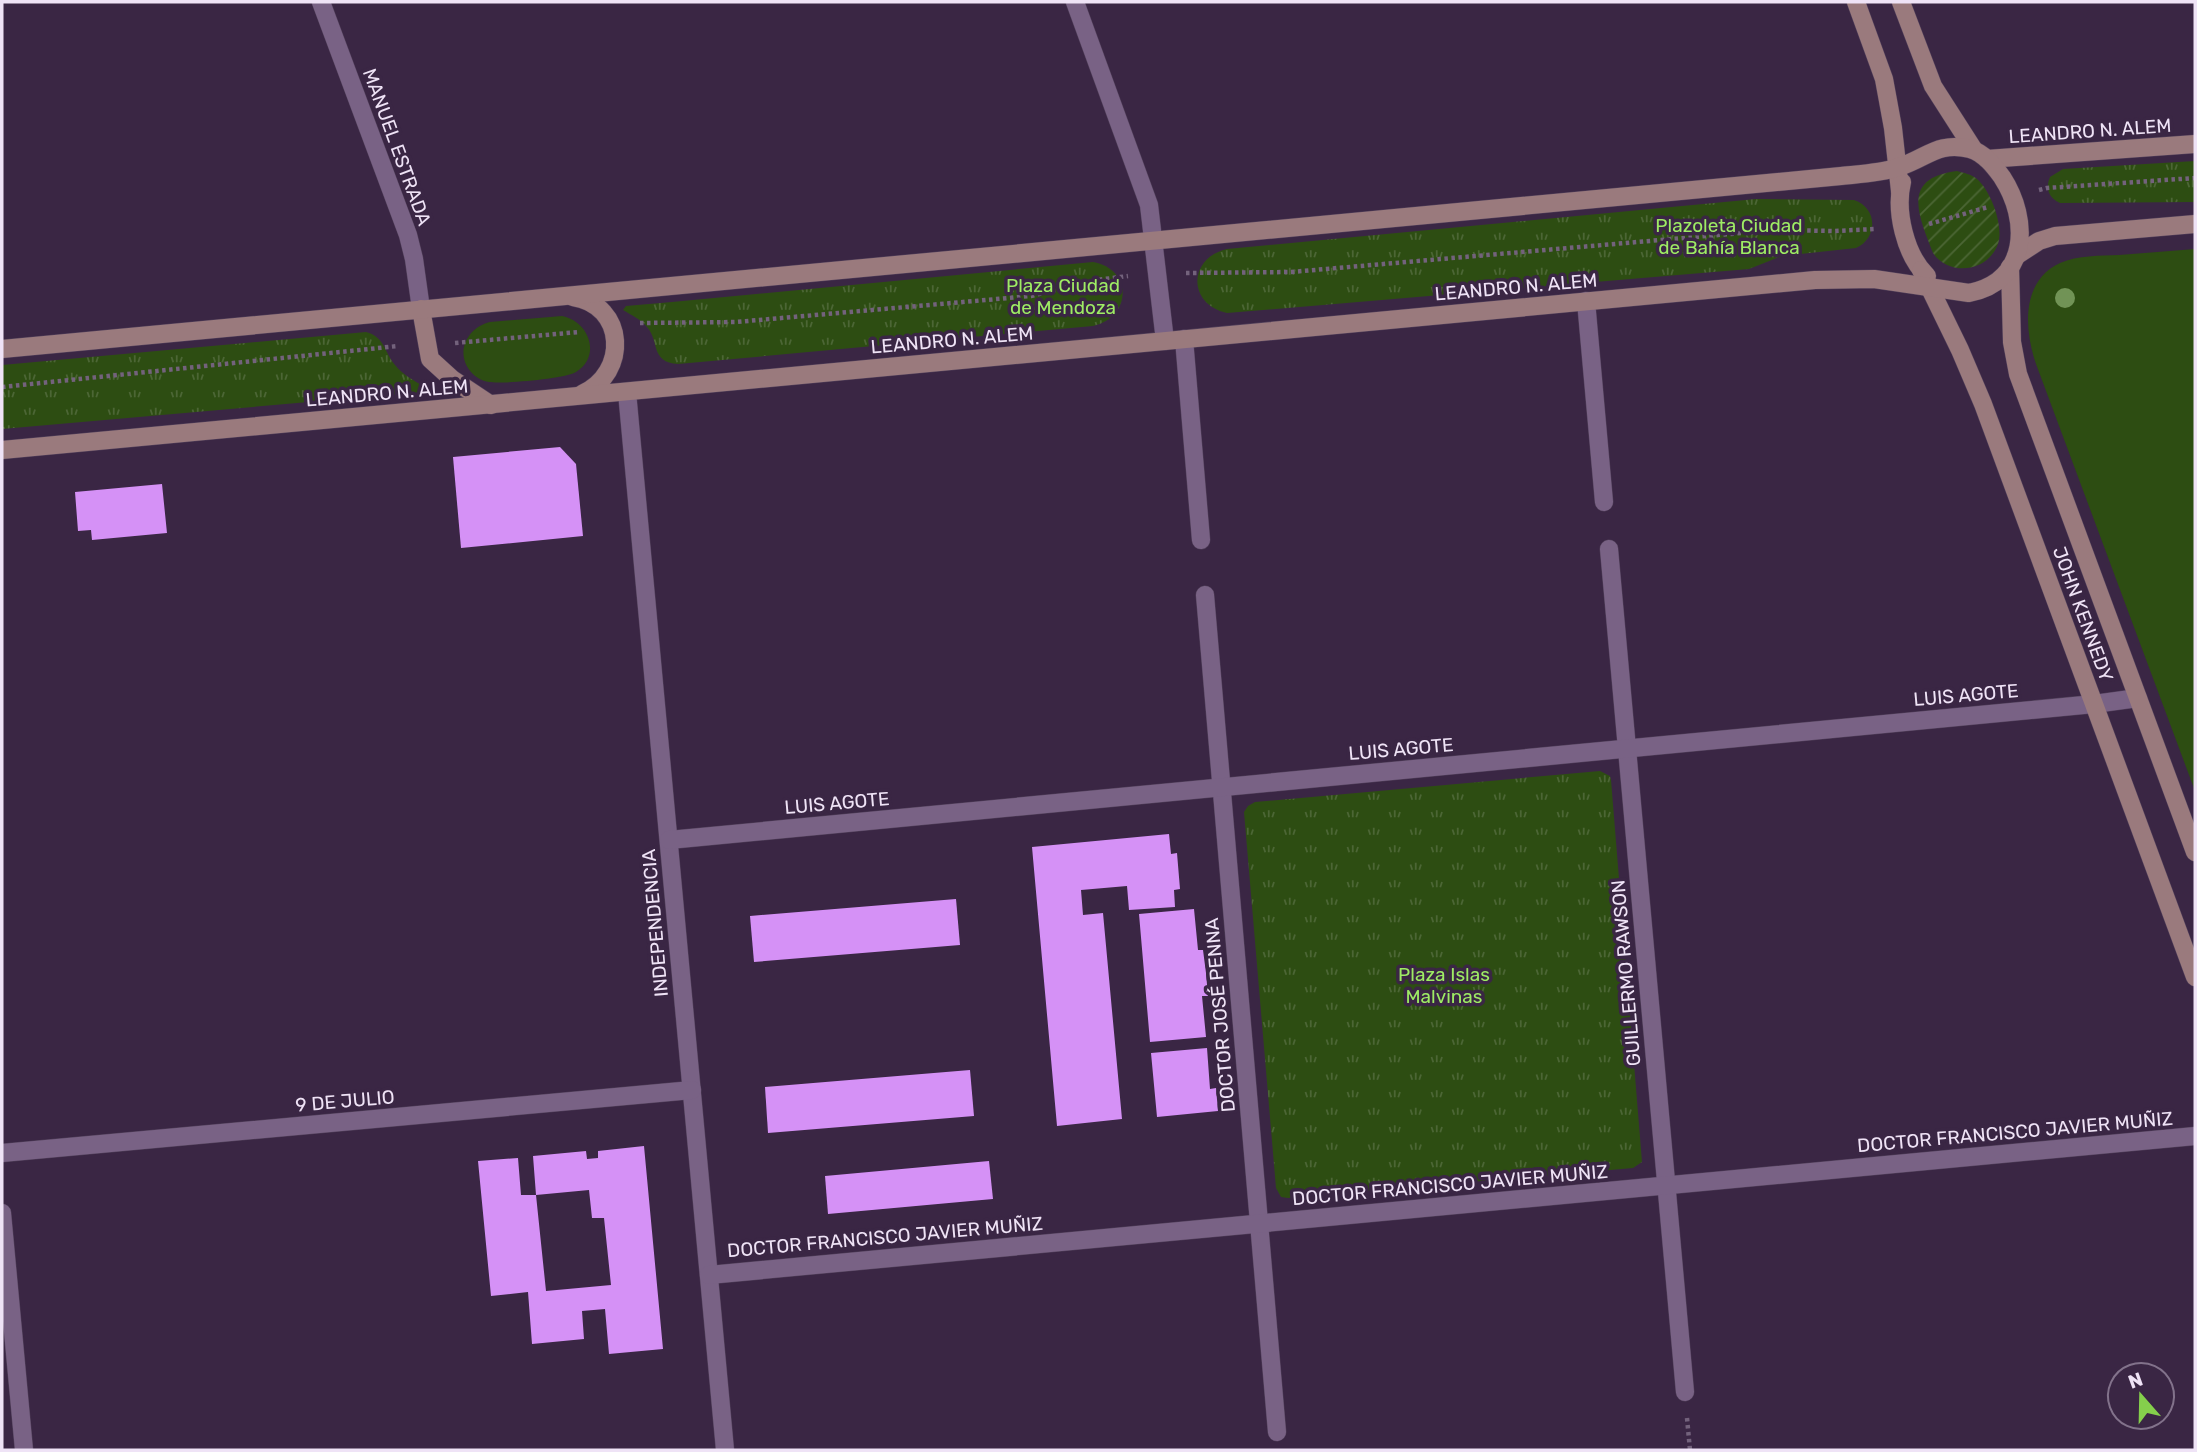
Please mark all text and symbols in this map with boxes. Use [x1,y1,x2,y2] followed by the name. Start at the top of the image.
[358,65,436,229] street label: MANUEL ESTRADA
[2008,114,2172,148] street label: LEANDRO N. ALEM
[1655,214,1803,259] park label: Plazoleta Ciudad de Bahía Blanca
[1434,268,1598,306] street label: LEANDRO N. ALEM
[1006,274,1120,319] park label: Plaza Ciudad de Mendoza
[870,321,1034,359] street label: LEANDRO N. ALEM
[305,374,469,412] street label: LEANDRO N. ALEM
[2048,543,2118,685] street label: JOHN KENNEDY
[1913,679,2019,711] street label: LUIS AGOTE
[1348,733,1454,765] street label: LUIS AGOTE
[784,787,890,819] street label: LUIS AGOTE
[637,848,673,998] street label: INDEPENDENCIA
[1606,879,1646,1067] street label: GUILLERMO RAWSON
[1200,917,1240,1113] street label: DOCTOR JOSÉ PENNA
[1398,963,1490,1008] park label: Plaza Islas Malvinas
[295,1085,395,1117] street label: 9 DE JULIO
[1856,1107,2174,1157] street label: DOCTOR FRANCISCO JAVIER MUÑIZ
[1291,1160,1609,1210] street label: DOCTOR FRANCISCO JAVIER MUÑIZ
[726,1212,1044,1262] street label: DOCTOR FRANCISCO JAVIER MUÑIZ
[2106,1361,2176,1431] north arrow
[2125,1367,2146,1394] text: N

